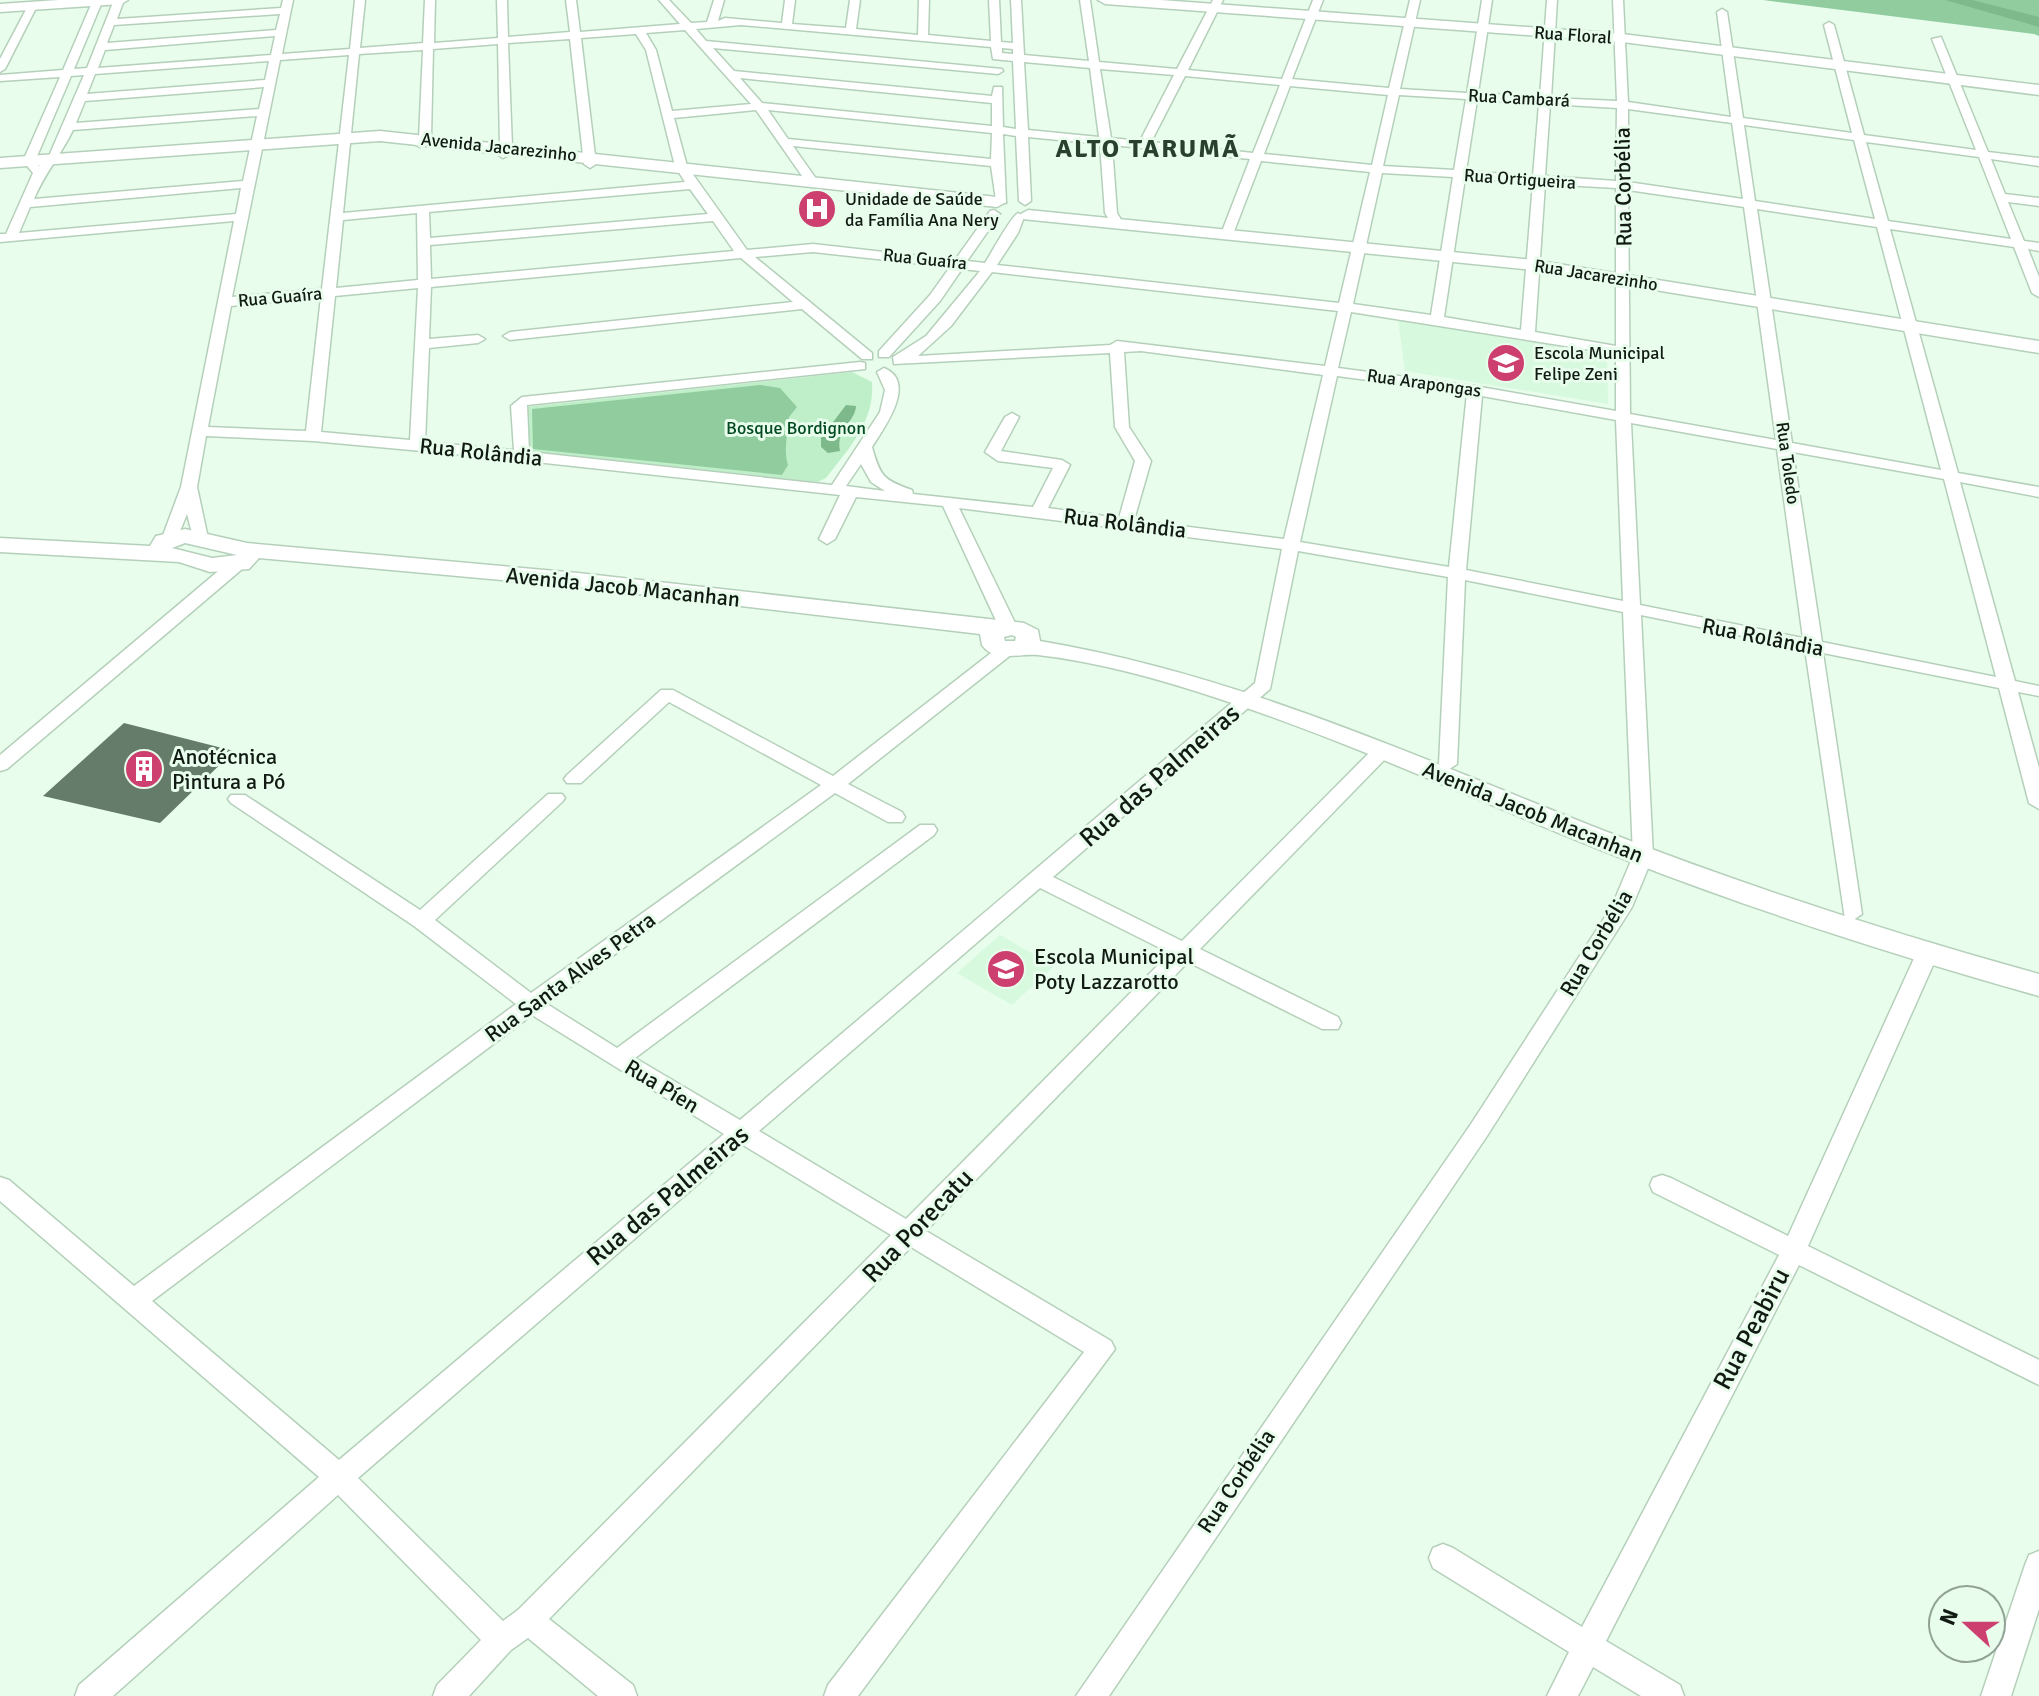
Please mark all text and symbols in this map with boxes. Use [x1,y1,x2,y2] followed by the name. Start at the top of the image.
[1533,21,1613,49] street label: Rua Floral
[1468,84,1570,112] street label: Rua Cambará
[1608,127,1638,247] street label: Rua Corbélia
[420,128,578,166] street label: Avenida Jacarezinho
[1055,133,1241,165] district label: ALTO TARUMÃ
[1463,164,1577,194] street label: Rua Ortigueira
[796,188,838,230] hospital icon: Unidade de Saúde da Família Ana Nery
[845,188,999,231] place label: Unidade de Saúde da Família Ana Nery
[882,244,968,274] street label: Rua Guaíra
[1533,254,1659,296] street label: Rua Jacarezinho
[237,282,323,312] street label: Rua Guaíra
[1485,342,1527,384] school or university icon: Escola Municipal Felipe Zeni
[1534,342,1665,385] place label: Escola Municipal Felipe Zeni
[1365,364,1483,402] street label: Rua Arapongas
[726,417,866,439] park label: Bosque Bordignon
[1771,420,1805,506] street label: Rua Toledo
[418,432,544,472] street label: Rua Rolândia
[1062,502,1188,544] street label: Rua Rolândia
[505,561,741,613] street label: Avenida Jacob Macanhan
[1700,612,1826,662] street label: Rua Rolândia
[1073,698,1247,854] street label: Rua das Palmeiras
[172,743,285,795] place label: Anotécnica Pintura a Pó
[123,748,165,790] building icon: Anotécnica Pintura a Pó
[1419,755,1647,869] street label: Avenida Jacob Macanhan
[1554,885,1638,1001] street label: Rua Corbélia
[479,906,661,1048] street label: Rua Santa Alves Petra
[1034,943,1194,995] place label: Escola Municipal Poty Lazzarotto
[985,948,1027,990] school or university icon: Escola Municipal Poty Lazzarotto
[620,1053,704,1119] street label: Rua Píen
[580,1119,756,1273] street label: Rua das Palmeiras
[856,1162,980,1290] street label: Rua Porecatu
[1707,1263,1797,1395] street label: Rua Peabiru
[1191,1424,1281,1538] street label: Rua Corbélia
[1927,1584,2007,1664] north arrow
[1933,1605,1964,1629] text: N

